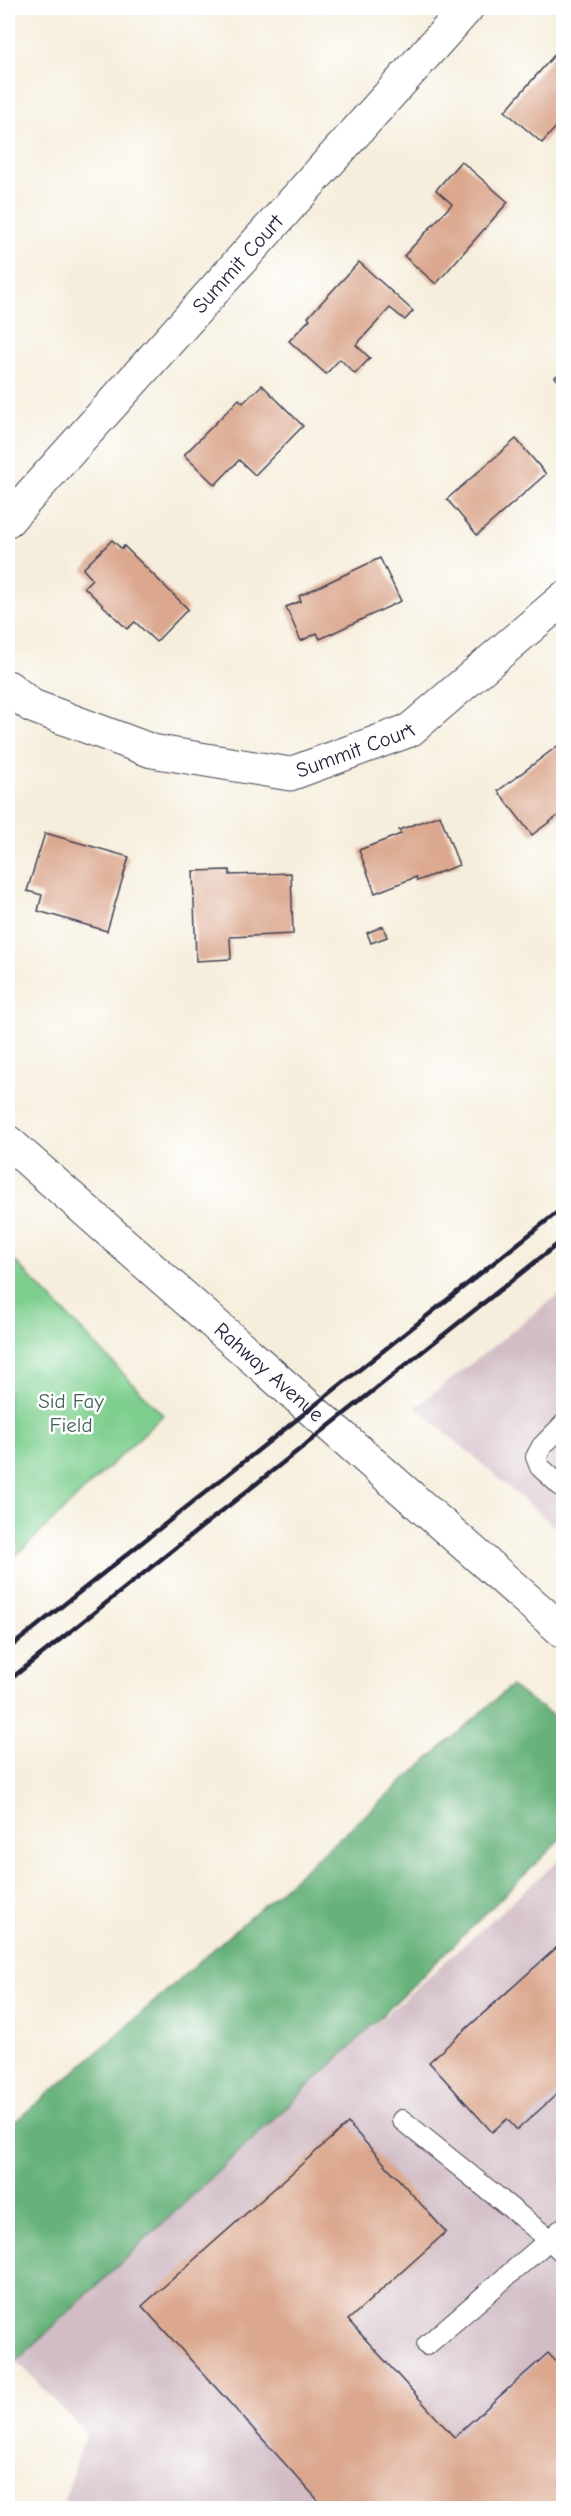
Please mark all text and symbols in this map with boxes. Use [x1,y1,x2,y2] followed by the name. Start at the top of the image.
[187,209,289,318] street label: Summit Court
[293,718,421,783] street label: Summit Court
[209,1318,329,1427] street label: Rahway Avenue
[38,1389,104,1437] park label: Sid Fay Field

